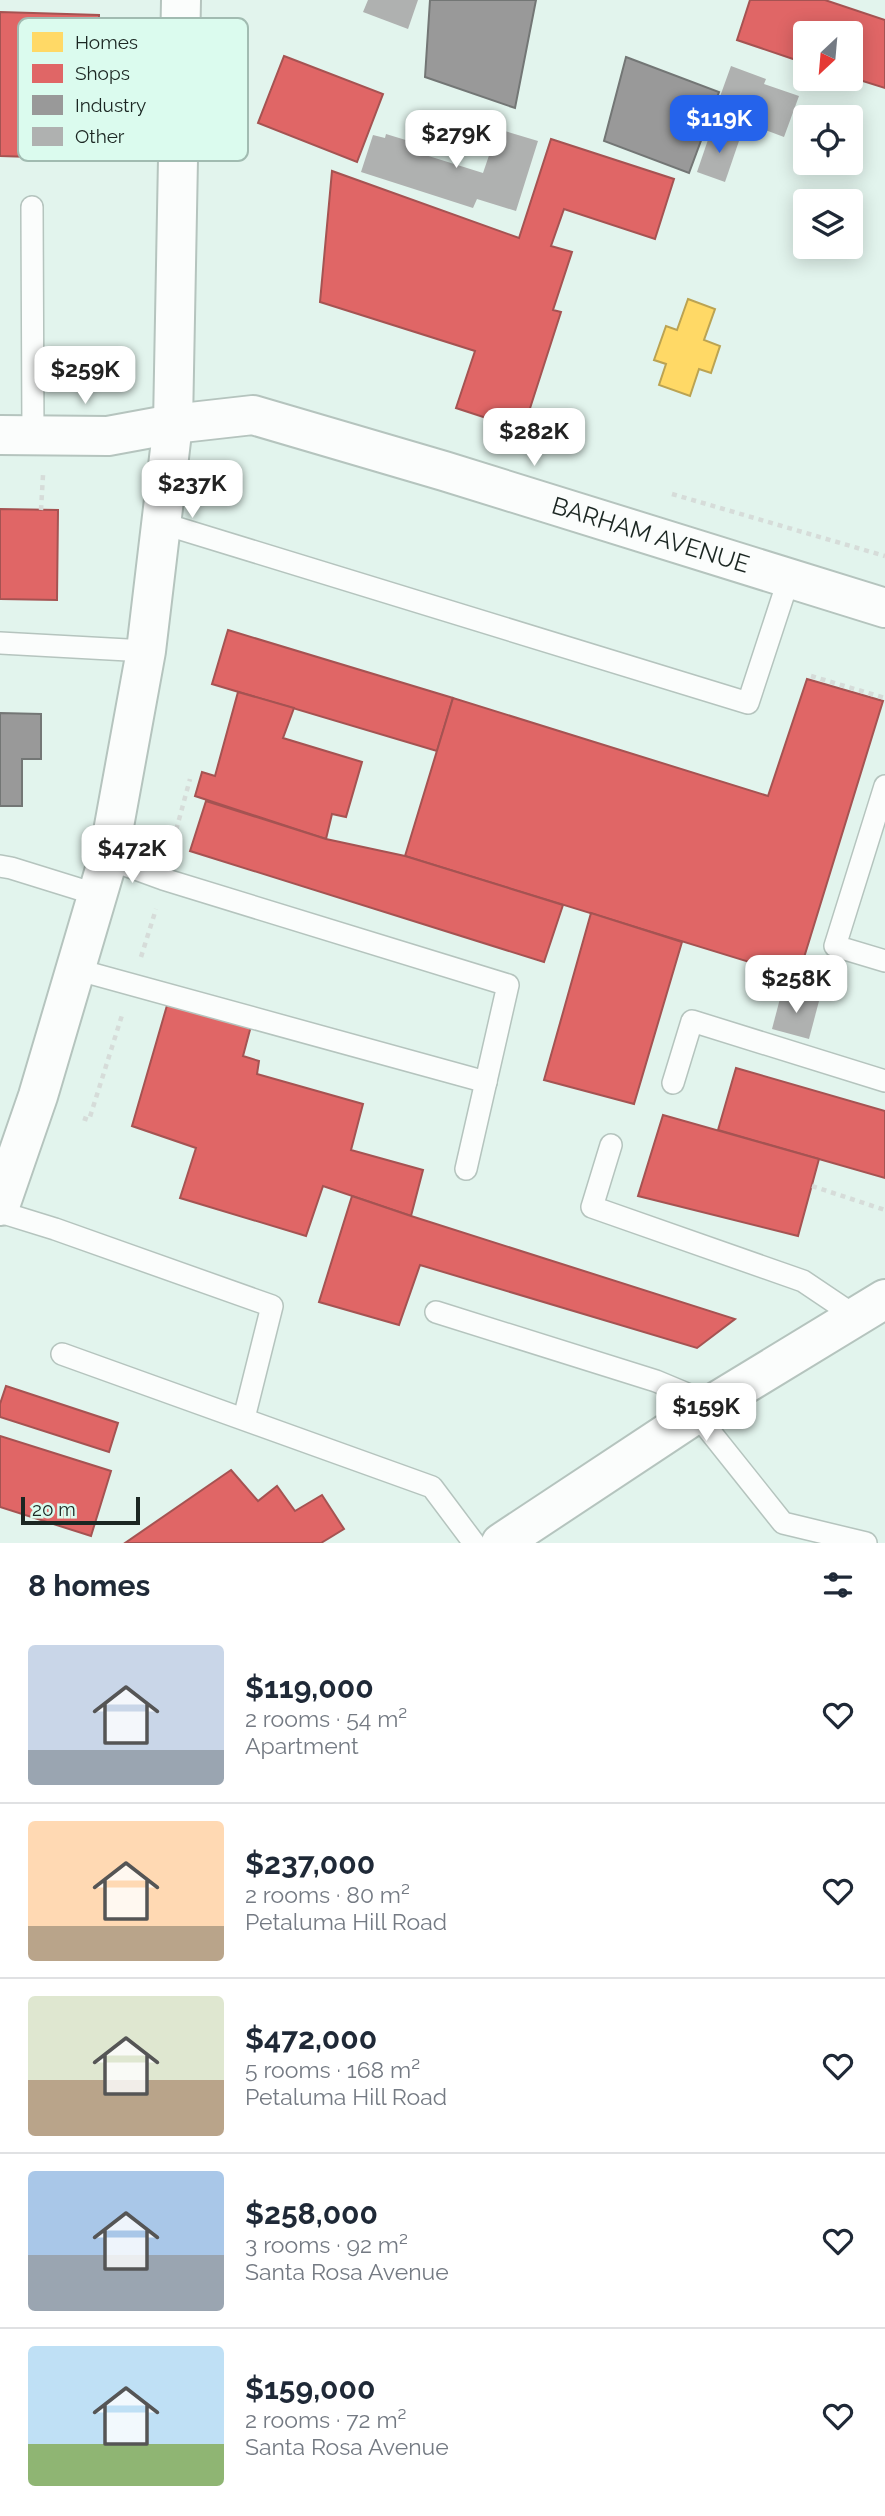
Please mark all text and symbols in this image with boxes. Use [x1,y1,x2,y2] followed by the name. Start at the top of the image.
[18,18,248,161] legend
[793,21,863,91] north arrow
[793,21,863,259] map controls
[75,31,138,53] text: Homes
[75,62,130,84] text: Shops
[75,94,146,116] text: Industry
[670,96,768,155] pin: $119K
[686,104,752,131] text: $119K
[793,105,863,175] button: locate
[407,110,505,170] pin: $279K
[421,119,491,146] text: $279K
[75,125,125,147] text: Other
[793,189,863,259] button: layers
[36,346,134,406] pin: $259K
[50,355,120,382] text: $259K
[485,408,583,468] pin: $282K
[499,417,569,444] text: $282K
[143,461,241,520] pin: $237K
[158,469,226,496] text: $237K
[549,490,753,579] street label: BARHAM AVENUE
[83,826,181,885] pin: $472K
[98,834,166,861] text: $472K
[747,956,845,1015] pin: $258K
[761,964,831,991] text: $258K
[657,1384,755,1443] pin: $159K
[672,1392,740,1419] text: $159K
[21,1494,140,1526] scale bar
[32,1498,76,1520] text: 20 m
[819,1566,857,1604] icon: filters
[28,1568,150,1603] text: 8 homes
[245,1670,374,1705] text: $119,000
[84,1673,168,1757] icon: home
[819,1696,857,1734] icon: heart
[245,1705,407,1732] text: 2 rooms · 54 m²
[245,1732,359,1759] text: Apartment
[245,1846,375,1881] text: $237,000
[84,1849,168,1933] icon: home
[819,1872,857,1910] icon: heart
[245,1881,410,1908] text: 2 rooms · 80 m²
[245,1908,447,1935] text: Petaluma Hill Road
[245,2021,377,2056] text: $472,000
[84,2024,168,2108] icon: home
[819,2047,857,2085] icon: heart
[245,2056,420,2083] text: 5 rooms · 168 m²
[245,2083,447,2110] text: Petaluma Hill Road
[245,2196,378,2231] text: $258,000
[84,2199,168,2283] icon: home
[819,2222,857,2260] icon: heart
[245,2231,408,2258] text: 3 rooms · 92 m²
[245,2258,449,2285] text: Santa Rosa Avenue
[245,2371,375,2406] text: $159,000
[84,2374,168,2458] icon: home
[819,2397,857,2435] icon: heart
[245,2406,406,2433] text: 2 rooms · 72 m²
[245,2433,449,2460] text: Santa Rosa Avenue

